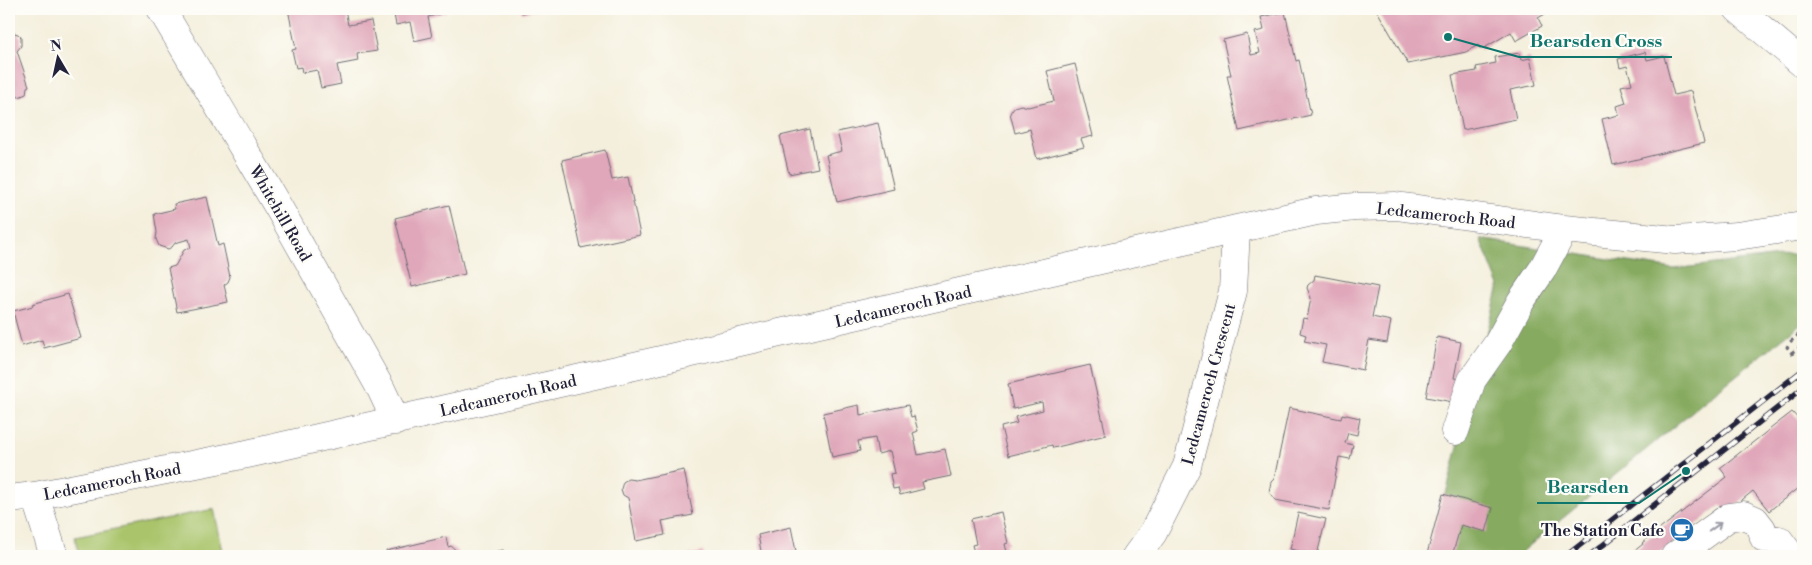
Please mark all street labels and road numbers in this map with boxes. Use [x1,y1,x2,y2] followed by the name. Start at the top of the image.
[244,161,316,265] street label: Whitehill Road
[1375,199,1516,233] street label: Ledcameroch Road
[833,282,974,332] street label: Ledcameroch Road
[1178,301,1240,467] street label: Ledcameroch Crescent
[438,371,579,421] street label: Ledcameroch Road
[42,459,183,505] street label: Ledcameroch Road

